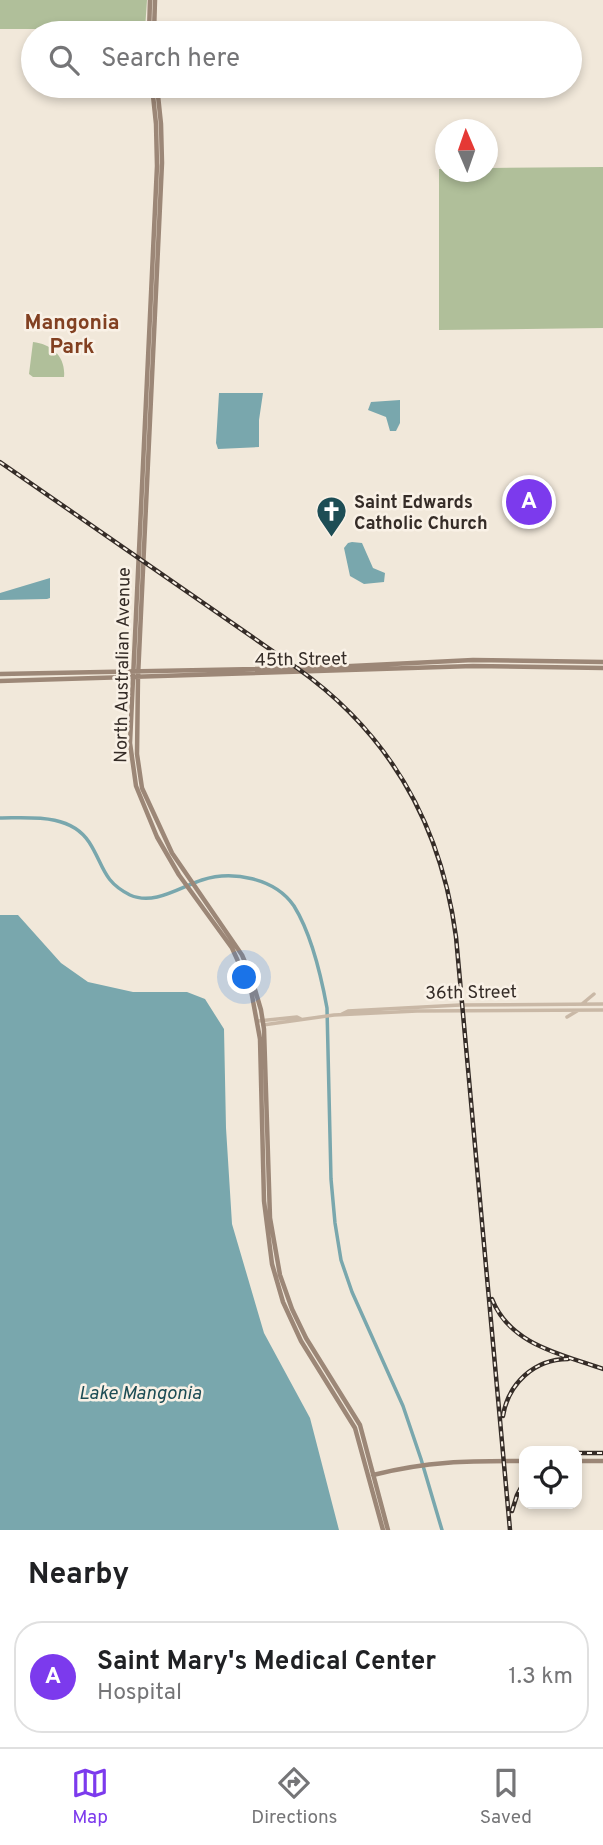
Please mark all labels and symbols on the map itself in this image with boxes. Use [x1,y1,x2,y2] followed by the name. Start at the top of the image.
[435,119,498,182] north arrow
[24,310,120,361] district label: Mangonia Park
[506,476,552,528] pin: A
[354,492,488,536] place label: Saint Edwards Catholic Church
[314,495,348,539] church icon: Saint Edwards Catholic Church
[110,567,137,763] street label: North Australian Avenue
[254,648,348,673] street label: 45th Street
[227,960,261,994] your location
[425,981,517,1006] street label: 36th Street
[79,1382,201,1406] water label: Lake Mangonia

